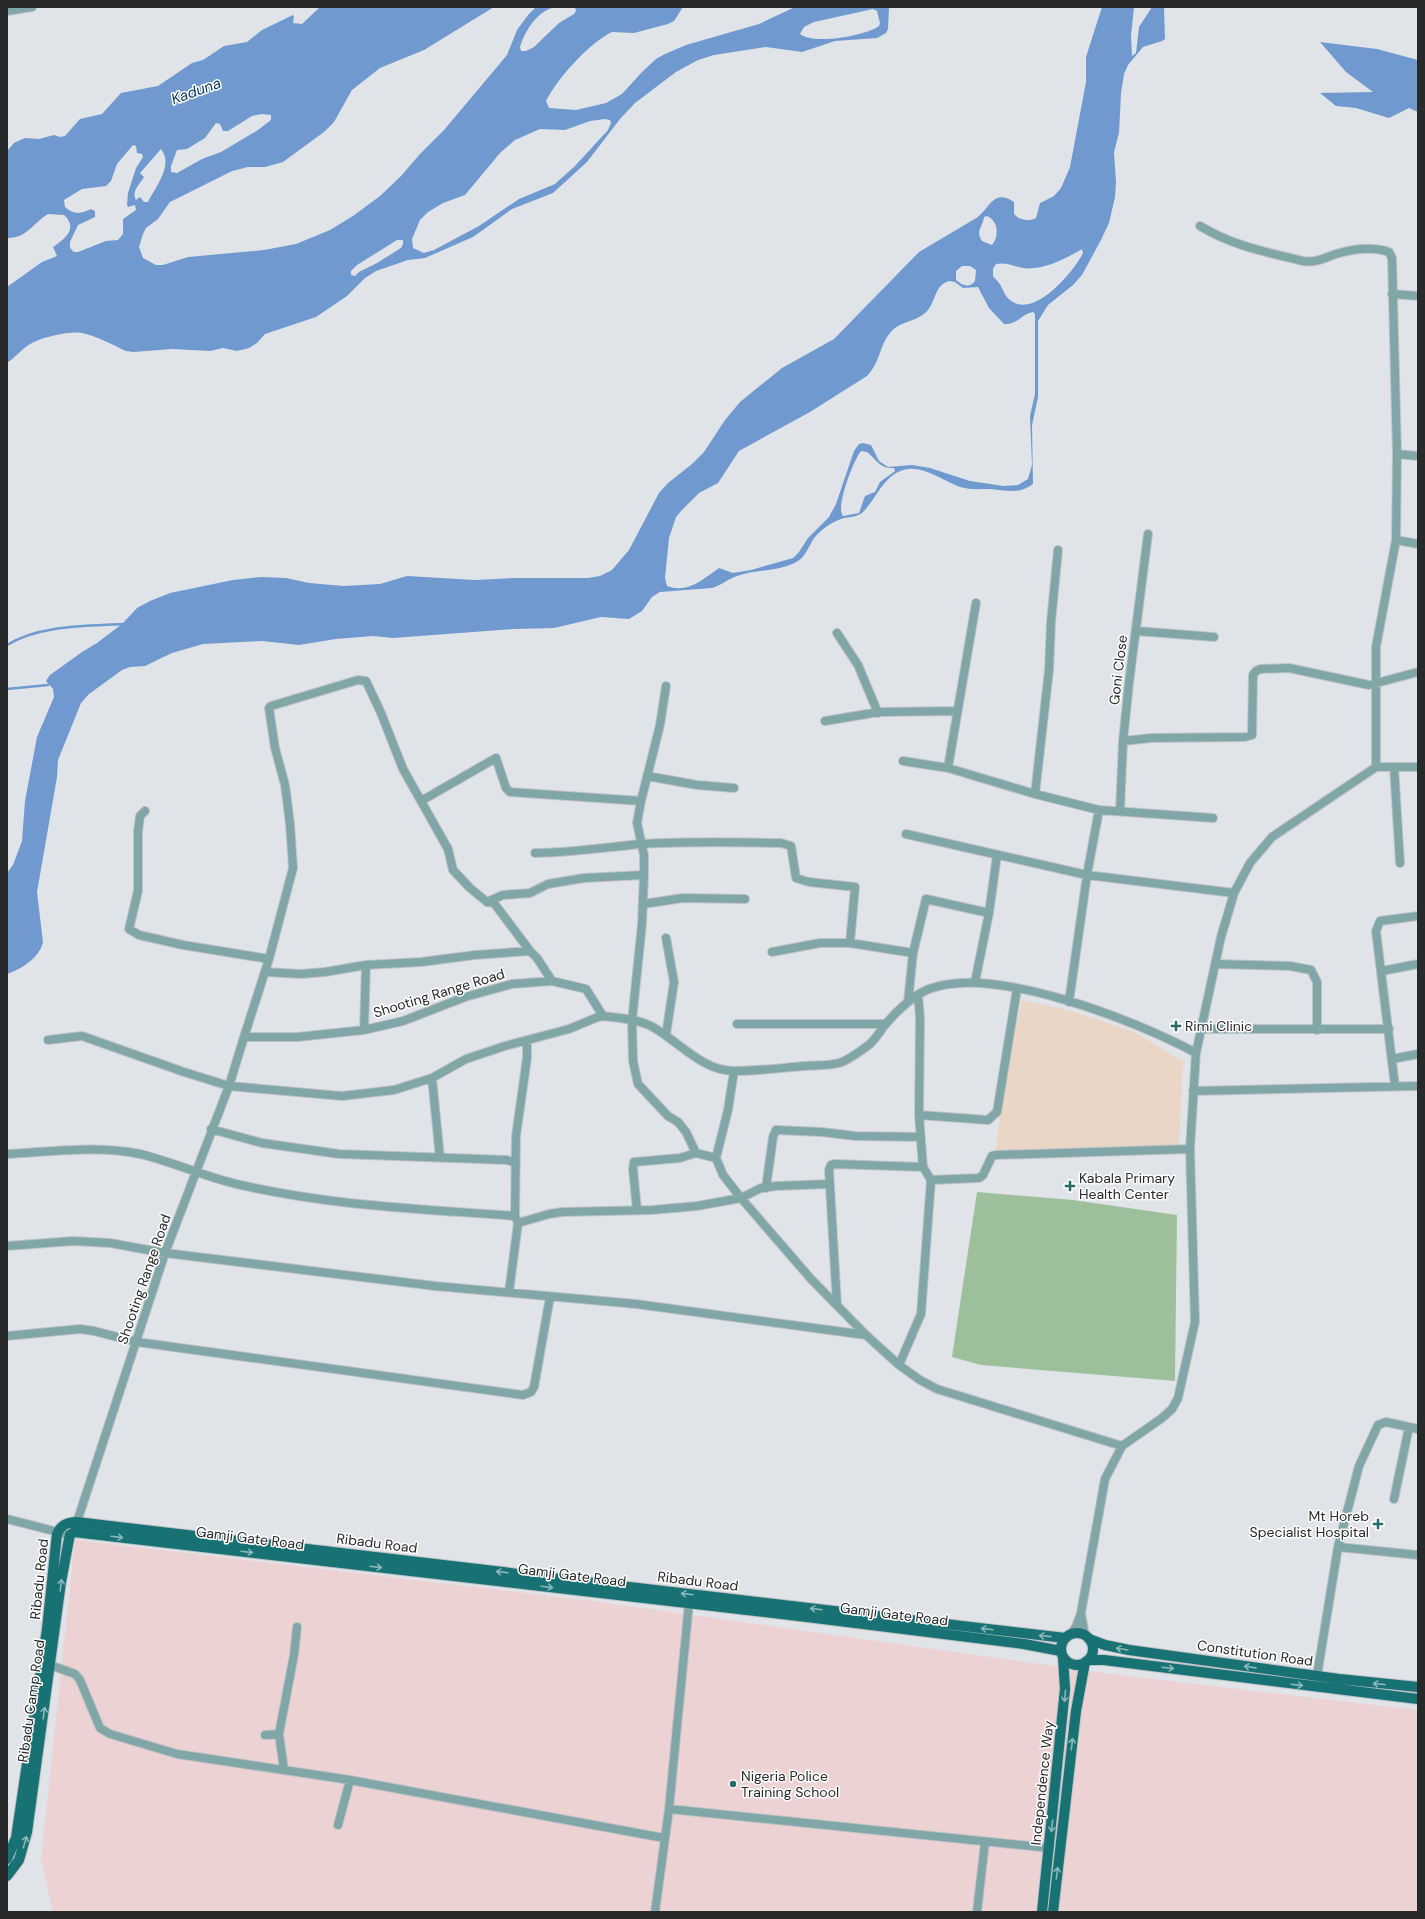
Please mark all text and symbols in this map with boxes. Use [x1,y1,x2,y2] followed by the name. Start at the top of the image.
[168,73,224,109] water label: Kaduna
[1105,634,1131,706] street label: Goni Close
[371,964,507,1022] street label: Shooting Range Road
[1185,1017,1252,1035] place label: Rimi Clinic
[1170,1020,1182,1032] marker: Rimi Clinic
[1079,1169,1175,1203] place label: Kabala Primary Health Center
[1064,1180,1076,1192] marker: Kabala Primary Health Center
[113,1212,175,1346] street label: Shooting Range Road
[1250,1507,1369,1541] place label: Mt Horeb Specialist Hospital
[1372,1518,1384,1530] marker: Mt Horeb Specialist Hospital
[195,1522,305,1554] street label: Gamji Gate Road
[336,1529,418,1557] street label: Ribadu Road
[110,1533,123,1541] one-way arrow
[26,1538,52,1620] street label: Ribadu Road
[240,1548,253,1556] one-way arrow
[517,1559,627,1591] street label: Gamji Gate Road
[369,1563,382,1571] one-way arrow
[657,1567,739,1595] street label: Ribadu Road
[496,1568,509,1575] one-way arrow
[57,1578,65,1591] one-way arrow
[540,1583,553,1590] one-way arrow
[681,1590,694,1597] one-way arrow
[839,1598,949,1630] street label: Gamji Gate Road
[810,1605,823,1613] one-way arrow
[980,1625,993,1633] one-way arrow
[1039,1632,1052,1640] one-way arrow
[1196,1636,1314,1670] street label: Constitution Road
[13,1638,49,1764] street label: Ribadu Camp Road
[1115,1644,1128,1652] one-way arrow
[1244,1663,1257,1671] one-way arrow
[1161,1664,1174,1672] one-way arrow
[1373,1680,1386,1688] one-way arrow
[1290,1681,1303,1688] one-way arrow
[1061,1689,1068,1702] one-way arrow
[40,1707,47,1720] one-way arrow
[1026,1720,1058,1846] street label: Independence Way
[1069,1738,1076,1751] one-way arrow
[741,1767,839,1801] place label: Nigeria Police Training School
[728,1779,738,1789] marker: Nigeria Police Training School
[1049,1819,1056,1832] one-way arrow
[22,1836,29,1849] one-way arrow
[1053,1867,1061,1880] one-way arrow

